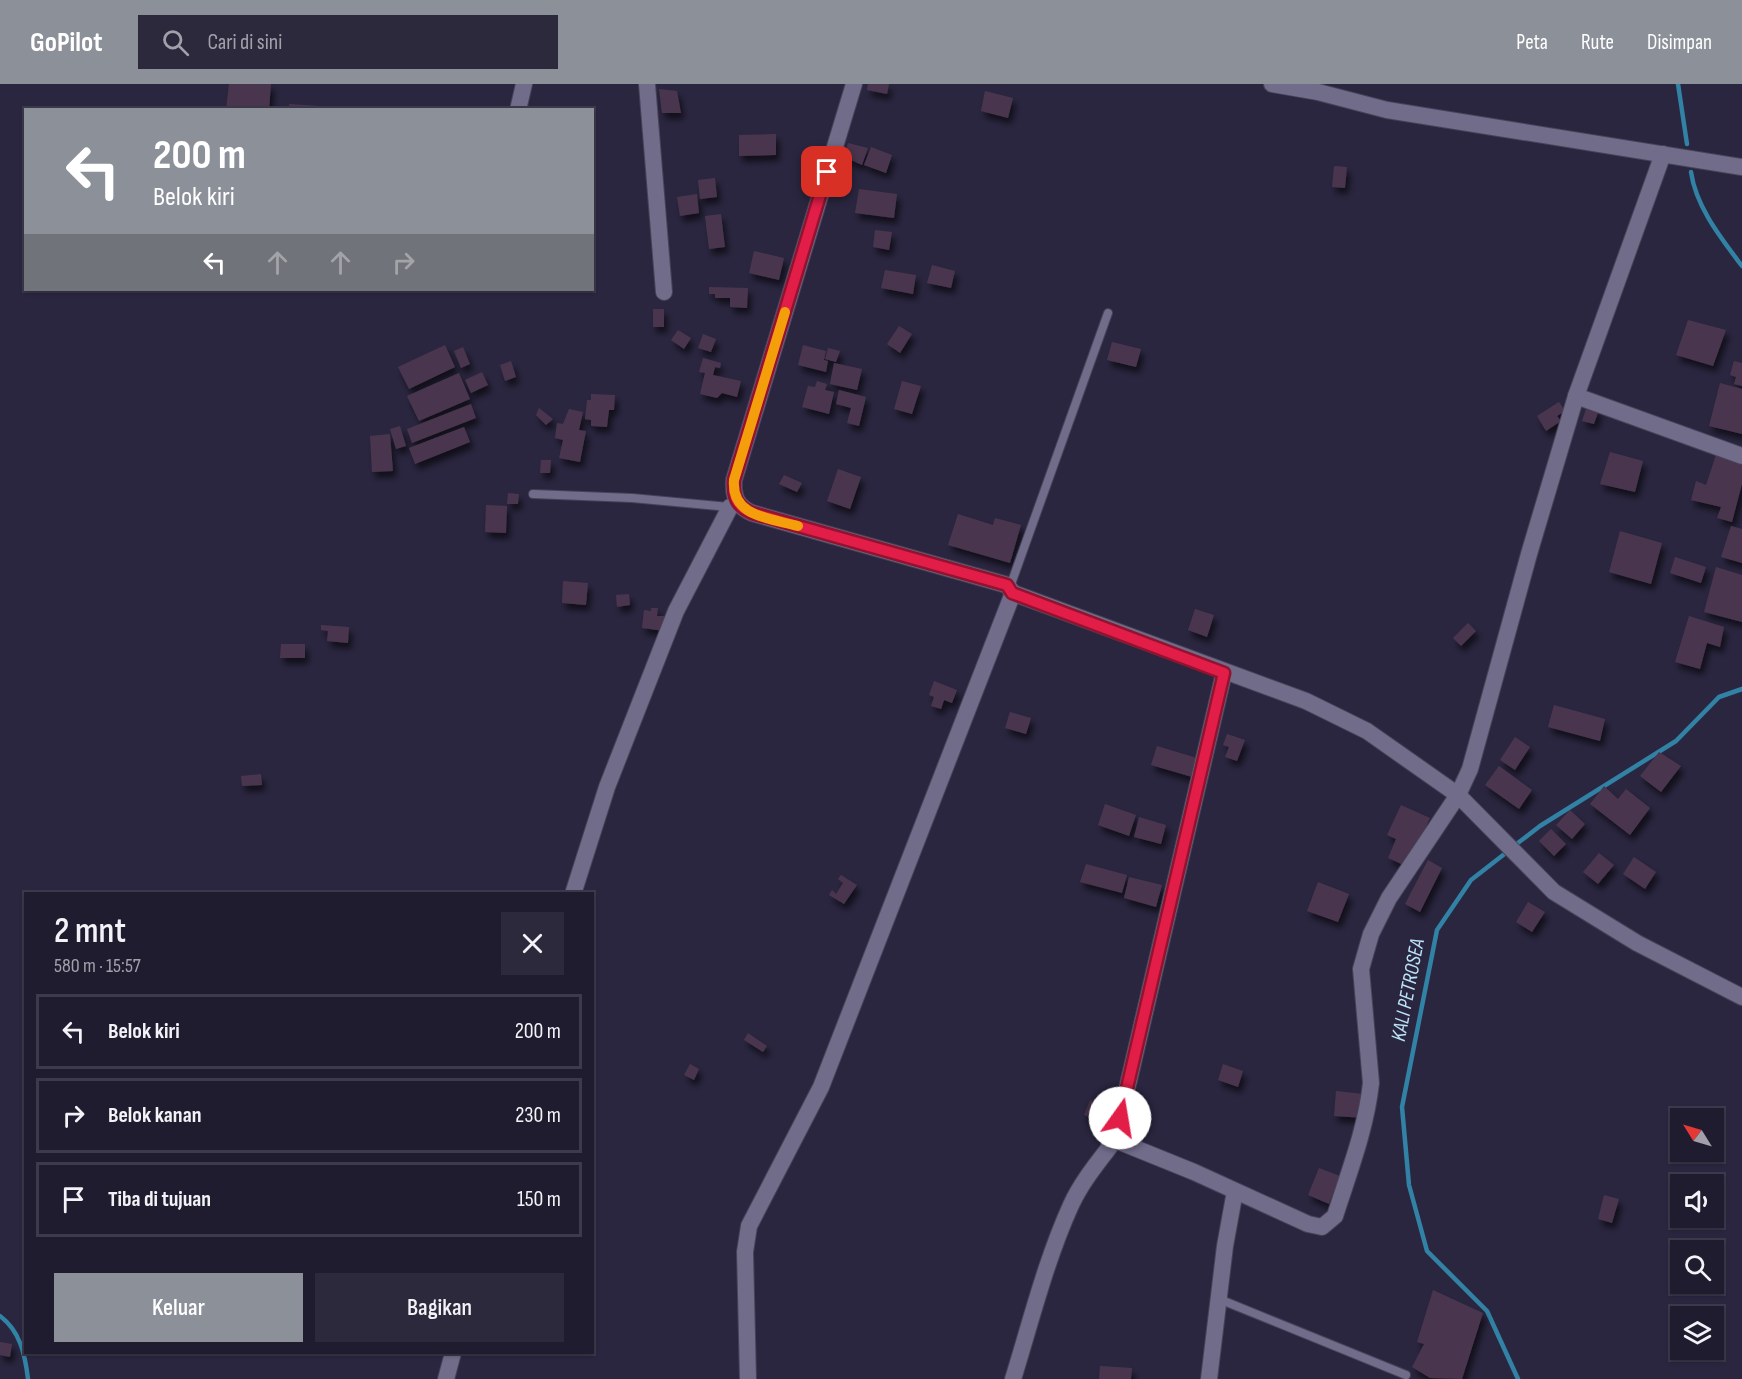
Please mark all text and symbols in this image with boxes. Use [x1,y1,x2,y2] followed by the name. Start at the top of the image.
[138,15,558,69] search box
[30,26,102,59] text: GoPilot
[159,26,192,59] icon: search
[207,29,282,56] text: Cari di sini
[1516,30,1548,55] text: Peta
[1581,30,1614,55] text: Rute
[1647,30,1712,55] text: Disimpan
[153,130,246,181] text: 200 m
[54,132,132,210] icon: left
[801,146,852,197] pin
[810,155,843,188] icon: arrive
[153,181,235,213] text: Belok kiri
[198,246,231,279] icon: left
[261,246,294,279] icon: ahead
[324,246,357,279] icon: ahead
[387,246,420,279] icon: right
[54,910,126,953] text: 2 mnt
[501,912,564,975] button: close
[1386,936,1430,1043] water label: KALI PETROSEA
[54,954,141,978] text: 580 m · 15:57
[57,1015,90,1048] icon: left
[108,1018,180,1045] text: Belok kiri
[515,1018,561,1045] text: 200 m
[1088,1086,1152,1150] position arrow
[57,1099,90,1132] icon: right
[108,1102,201,1129] text: Belok kanan
[515,1102,561,1129] text: 230 m
[1670,1108,1724,1162] north arrow
[1670,1108,1724,1360] map controls
[1670,1174,1724,1228] button: sound
[57,1183,90,1216] icon: arrive
[108,1186,211,1213] text: Tiba di tujuan
[517,1186,561,1213] text: 150 m
[1670,1240,1724,1294] button: search
[54,1273,303,1342] button: Keluar
[315,1273,564,1342] button: Bagikan
[1670,1306,1724,1360] button: layers

